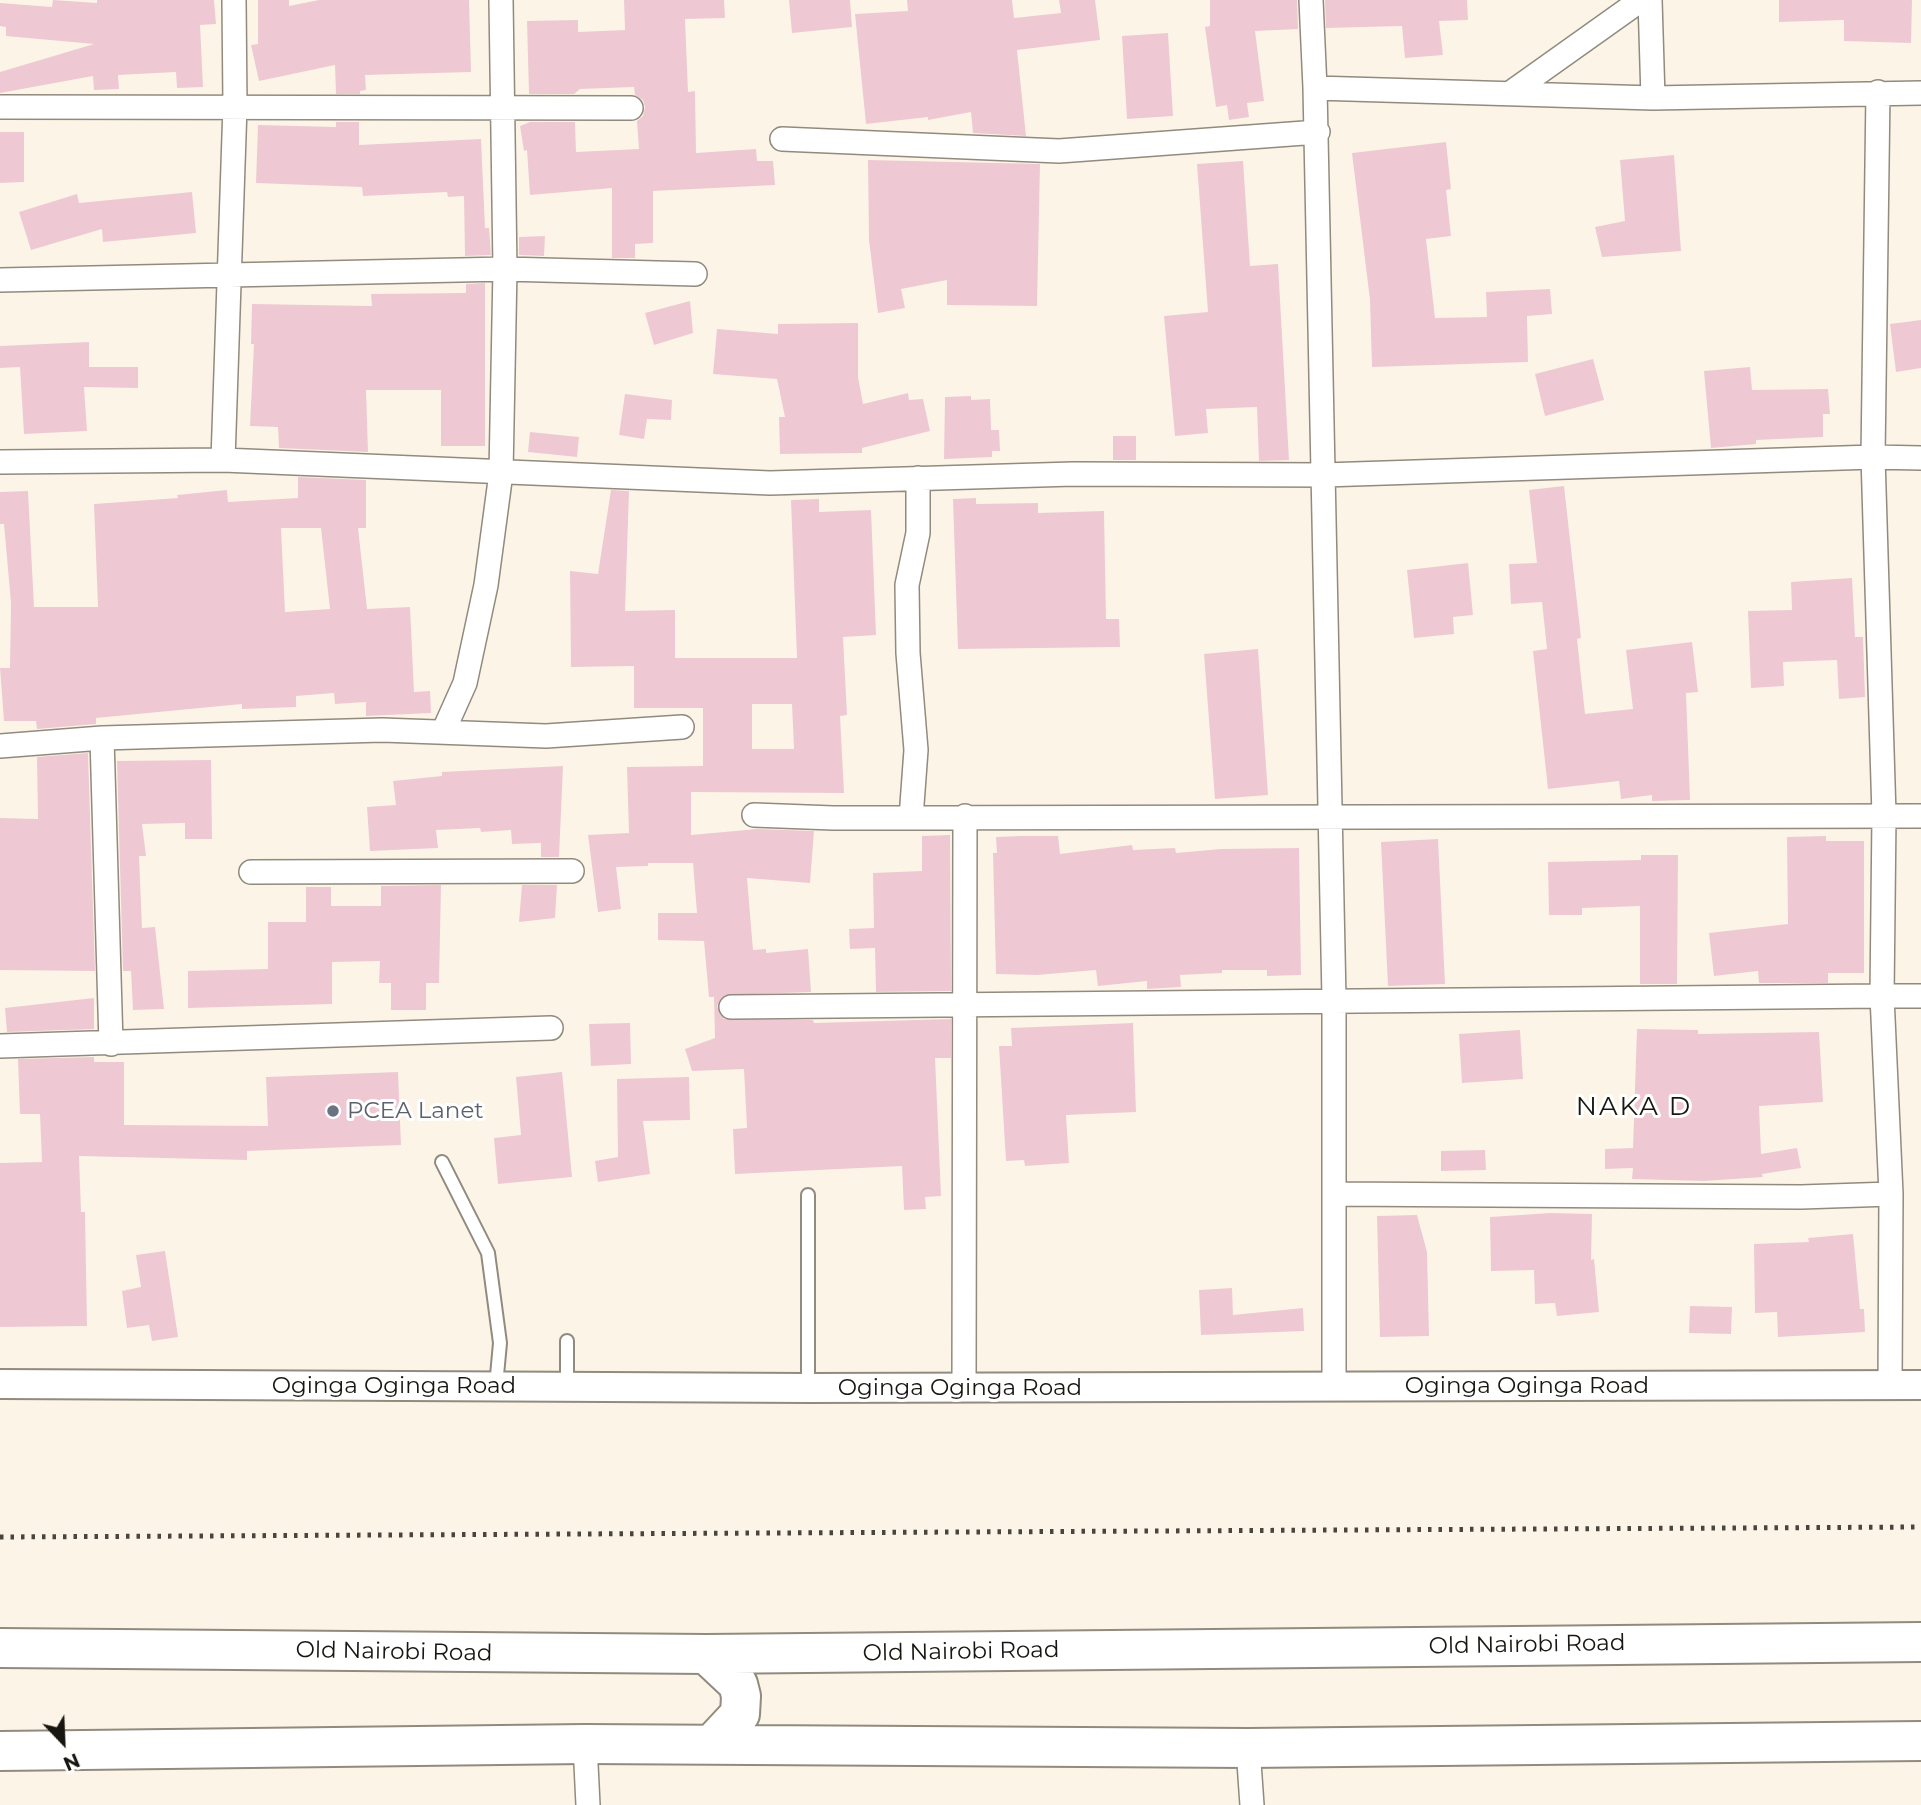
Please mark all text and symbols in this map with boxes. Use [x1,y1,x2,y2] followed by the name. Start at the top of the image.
[1577,1091,1691,1123] district label: NAKA D
[347,1097,484,1125] place label: PCEA Lanet
[325,1103,341,1119] marker: PCEA Lanet
[272,1372,516,1400] street label: Oginga Oginga Road
[1405,1372,1649,1400] street label: Oginga Oginga Road
[838,1374,1082,1402] street label: Oginga Oginga Road
[1428,1629,1626,1661] street label: Old Nairobi Road
[295,1636,493,1668] street label: Old Nairobi Road
[862,1636,1060,1668] street label: Old Nairobi Road
[28,1707,98,1777] north arrow
[60,1748,83,1775] text: N

